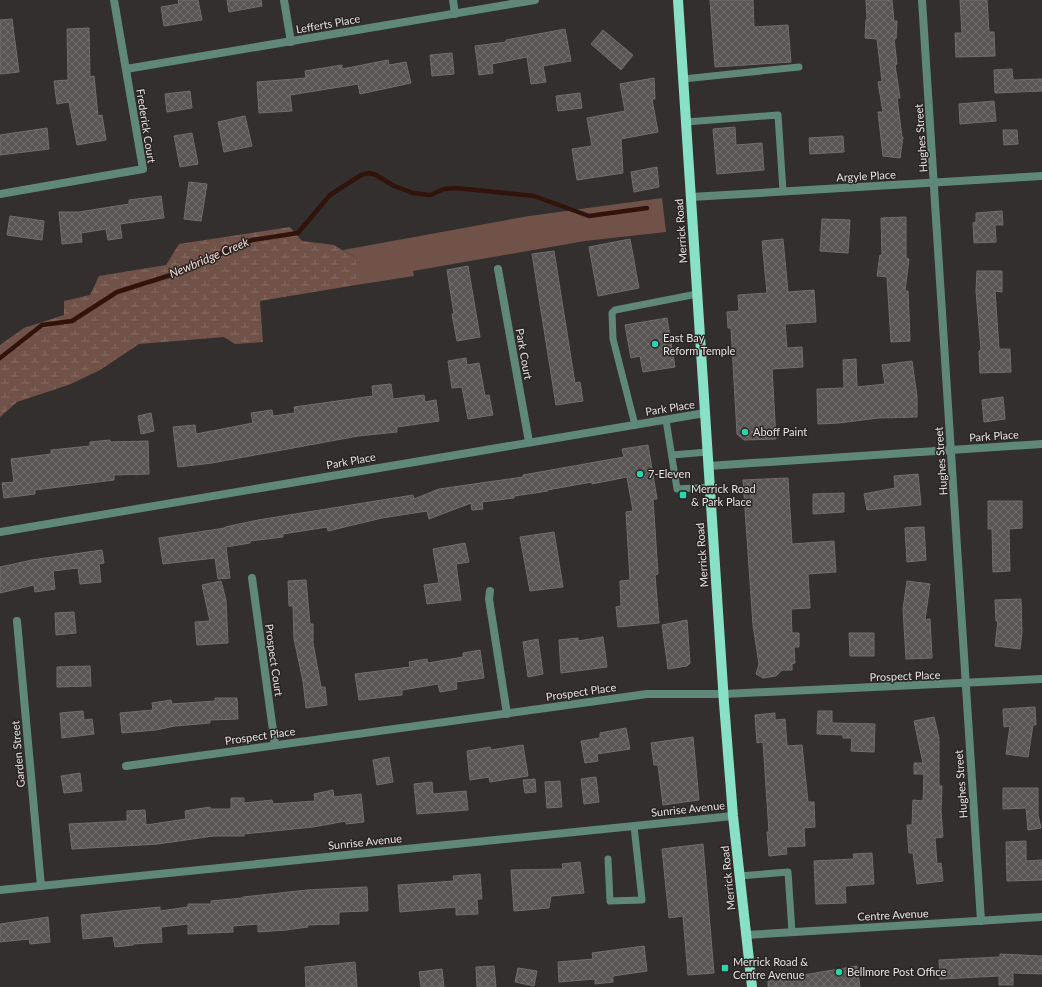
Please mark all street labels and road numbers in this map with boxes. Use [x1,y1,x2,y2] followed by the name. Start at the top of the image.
[295,11,361,36] street label: Lefferts Place
[134,88,159,164] street label: Frederick Court
[912,103,929,173] street label: Hughes Street
[836,167,896,184] street label: Argyle Place
[672,198,689,264] street label: Merrick Road
[514,327,535,381] street label: Park Court
[644,397,696,418] street label: Park Place
[932,426,949,496] street label: Hughes Street
[969,427,1019,444] street label: Park Place
[325,450,377,471] street label: Park Place
[693,522,710,588] street label: Merrick Road
[263,623,286,697] street label: Prospect Court
[869,668,941,683] street label: Prospect Place
[545,680,617,703] street label: Prospect Place
[8,720,27,788] street label: Garden Street
[224,724,296,747] street label: Prospect Place
[952,749,969,819] street label: Hughes Street
[650,798,726,819] street label: Sunrise Avenue
[327,831,403,852] street label: Sunrise Avenue
[718,845,737,911] street label: Merrick Road
[857,906,929,923] street label: Centre Avenue

